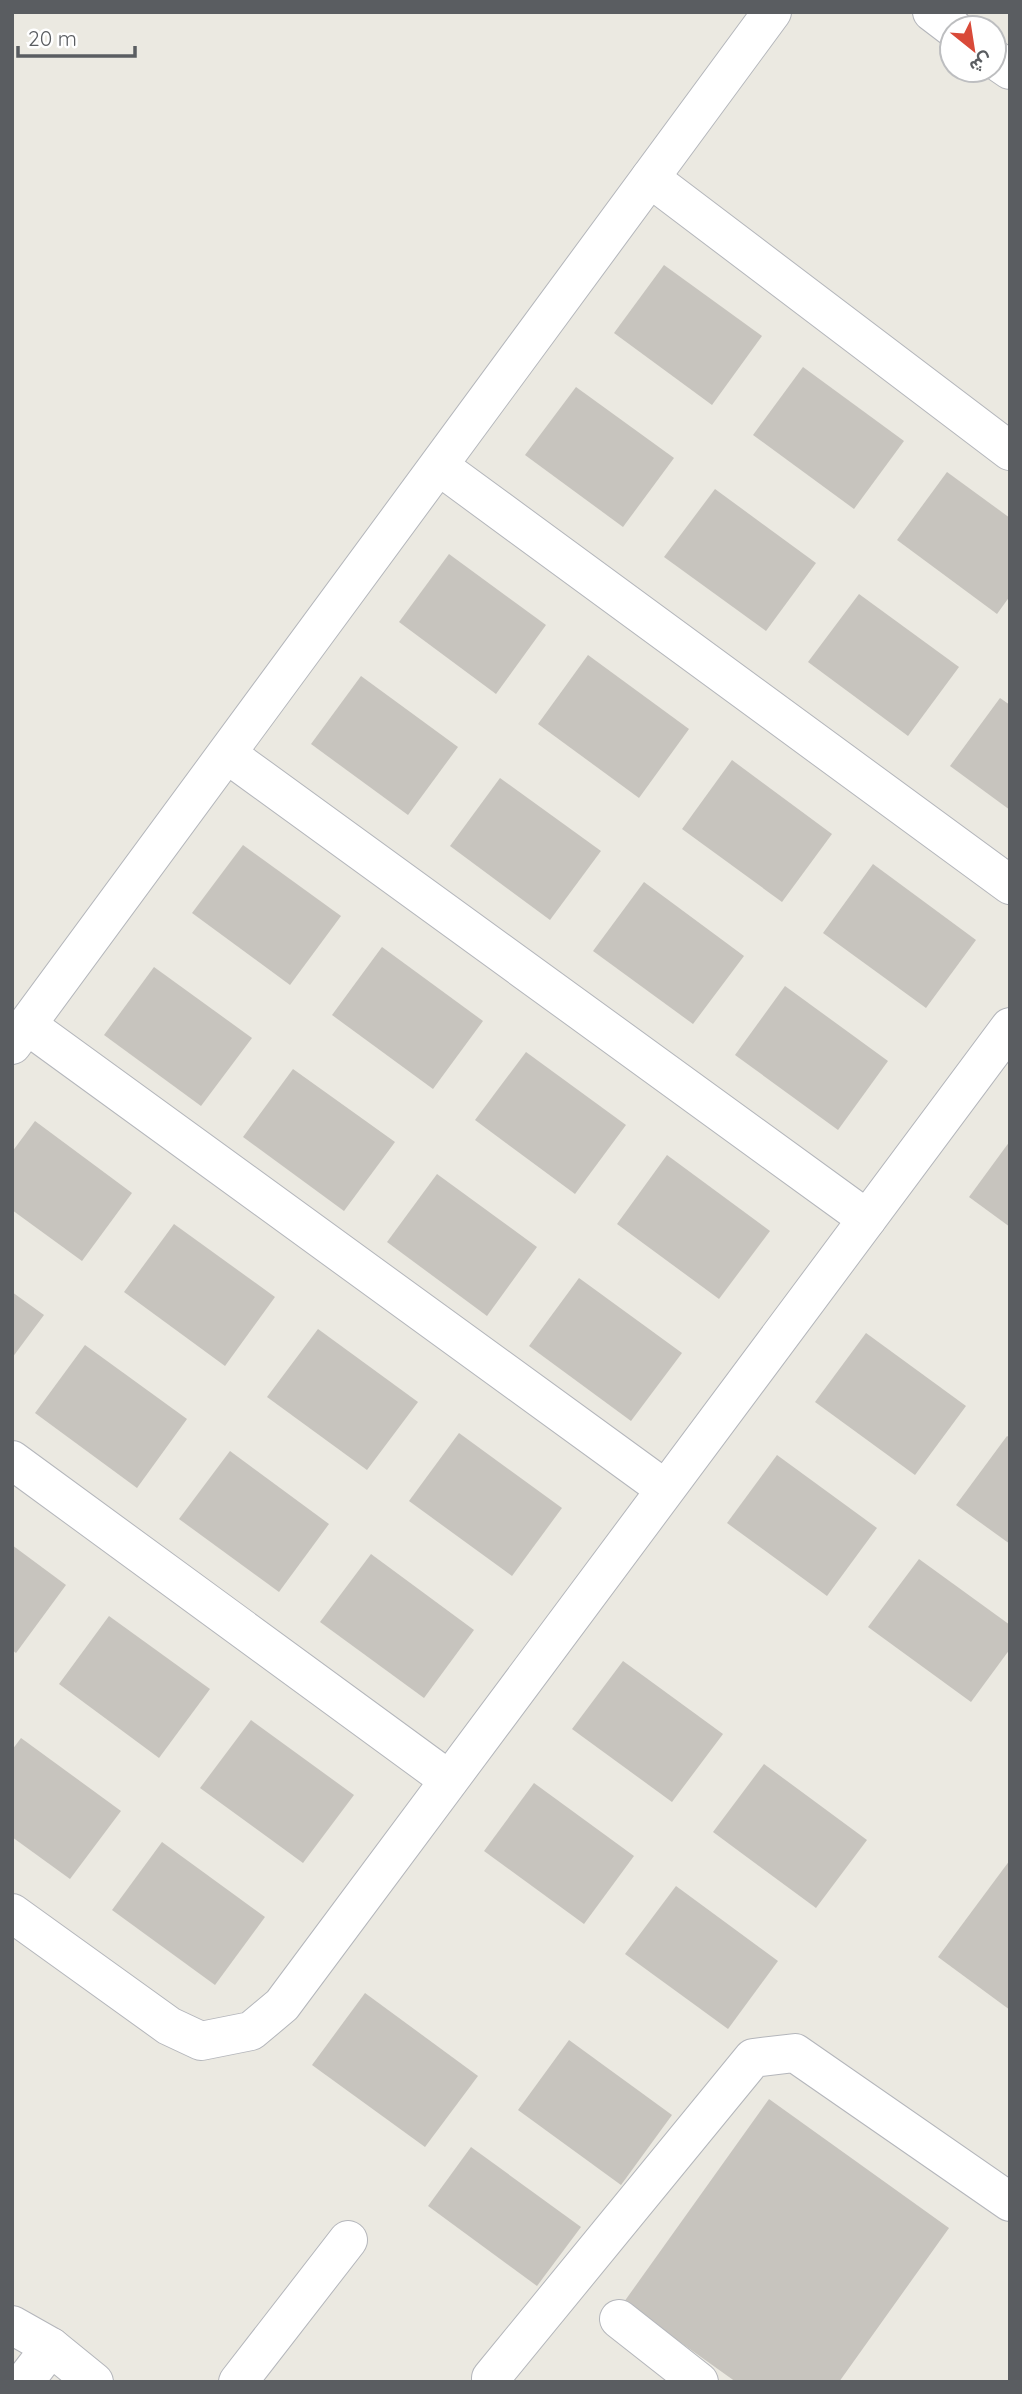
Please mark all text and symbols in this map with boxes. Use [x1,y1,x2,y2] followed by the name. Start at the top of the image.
[18,14,135,58] scale bar
[938,14,1008,84] north arrow
[28,25,77,51] text: 20 m
[965,48,997,80] text: ش

